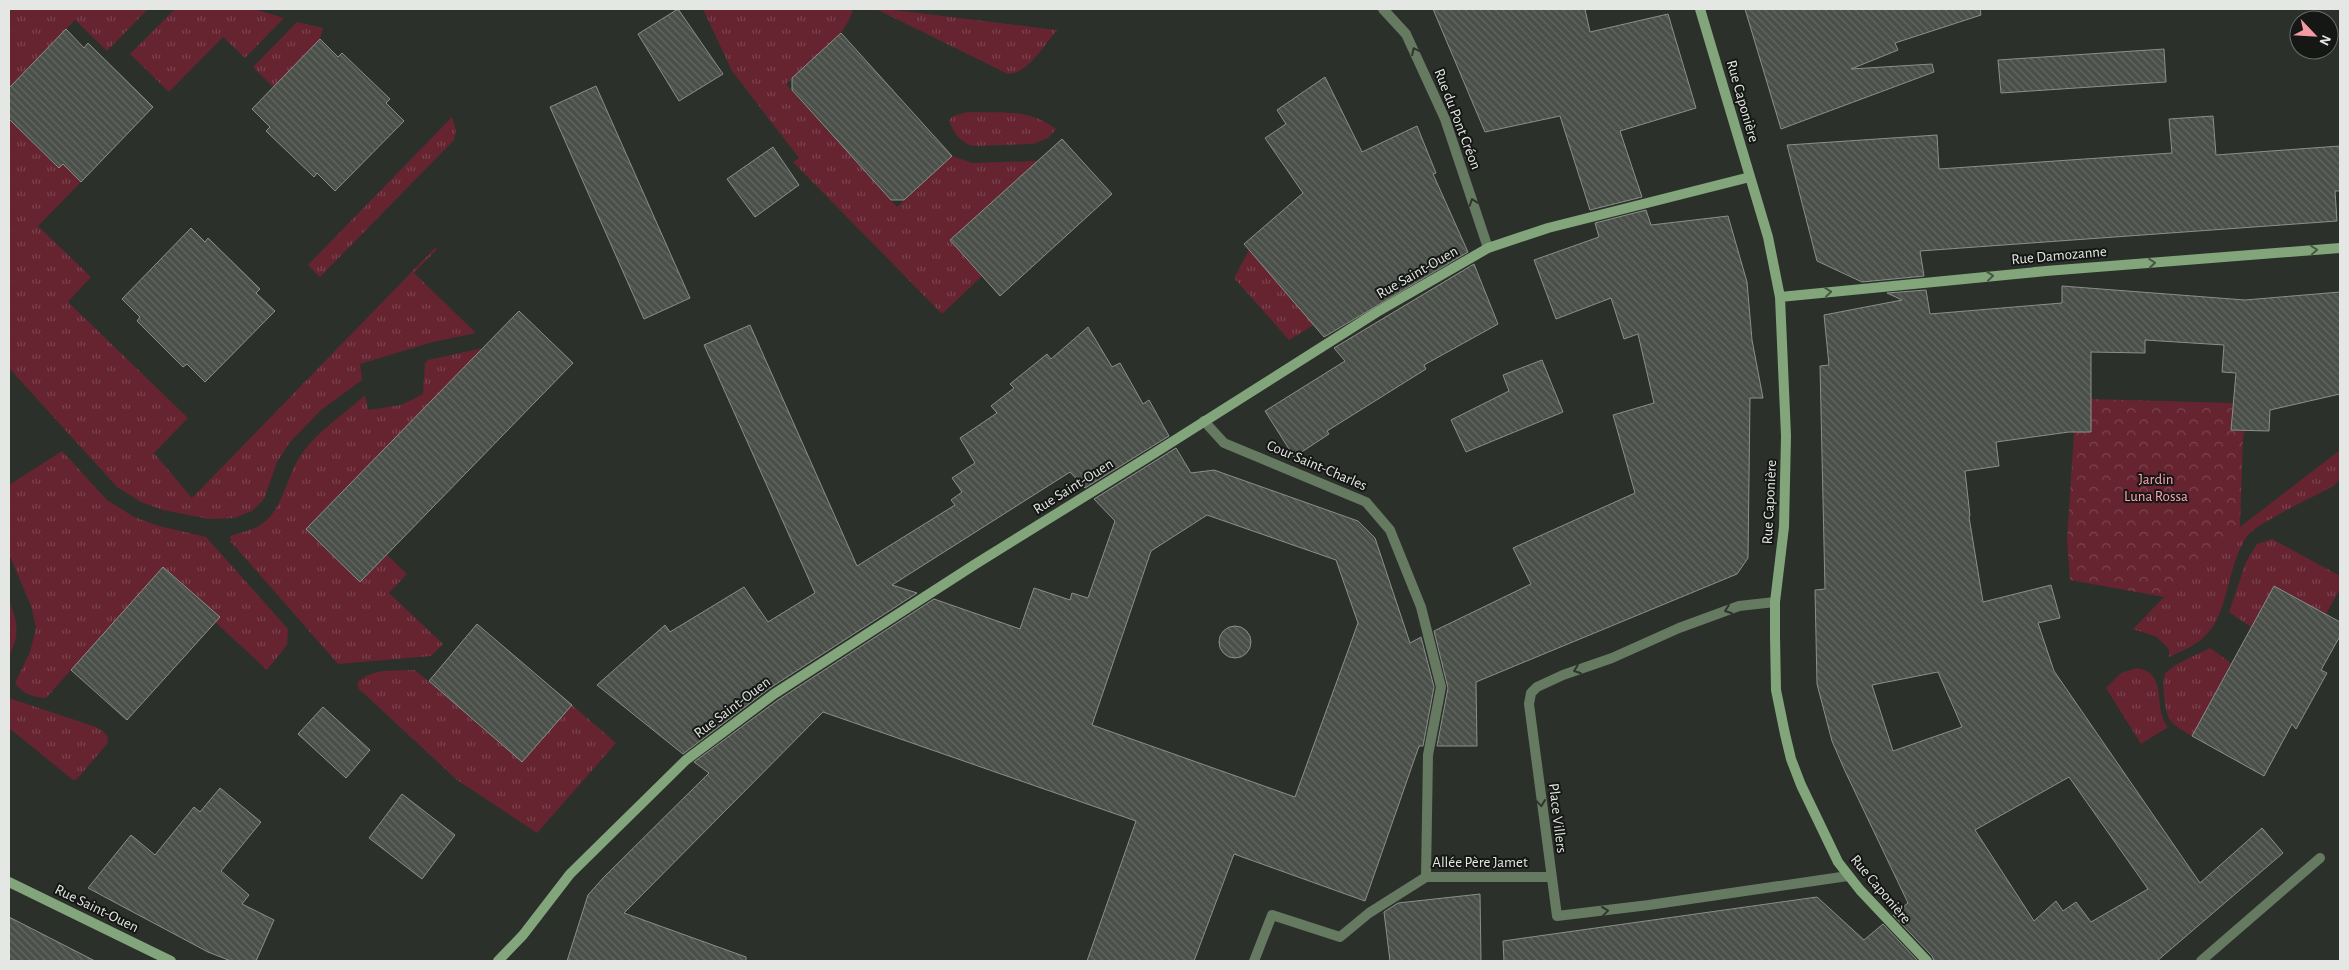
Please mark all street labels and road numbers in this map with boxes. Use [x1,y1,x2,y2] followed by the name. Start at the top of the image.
[1724,58,1761,144] street label: Rue Caponière
[1431,67,1484,172] street label: Rue du Pont Créon
[1374,243,1460,302] street label: Rue Saint-Ouen
[2011,244,2108,267] street label: Rue Damozanne
[1264,438,1369,493] street label: Cour Saint-Charles
[1031,456,1116,517] street label: Rue Saint-Ouen
[1760,459,1779,545] street label: Rue Caponière
[691,674,773,741] street label: Rue Saint-Ouen
[1546,782,1569,854] street label: Place Villers
[1848,852,1914,927] street label: Rue Caponière
[1432,855,1528,870] street label: Allée Père Jamet
[53,882,141,935] street label: Rue Saint-Ouen

